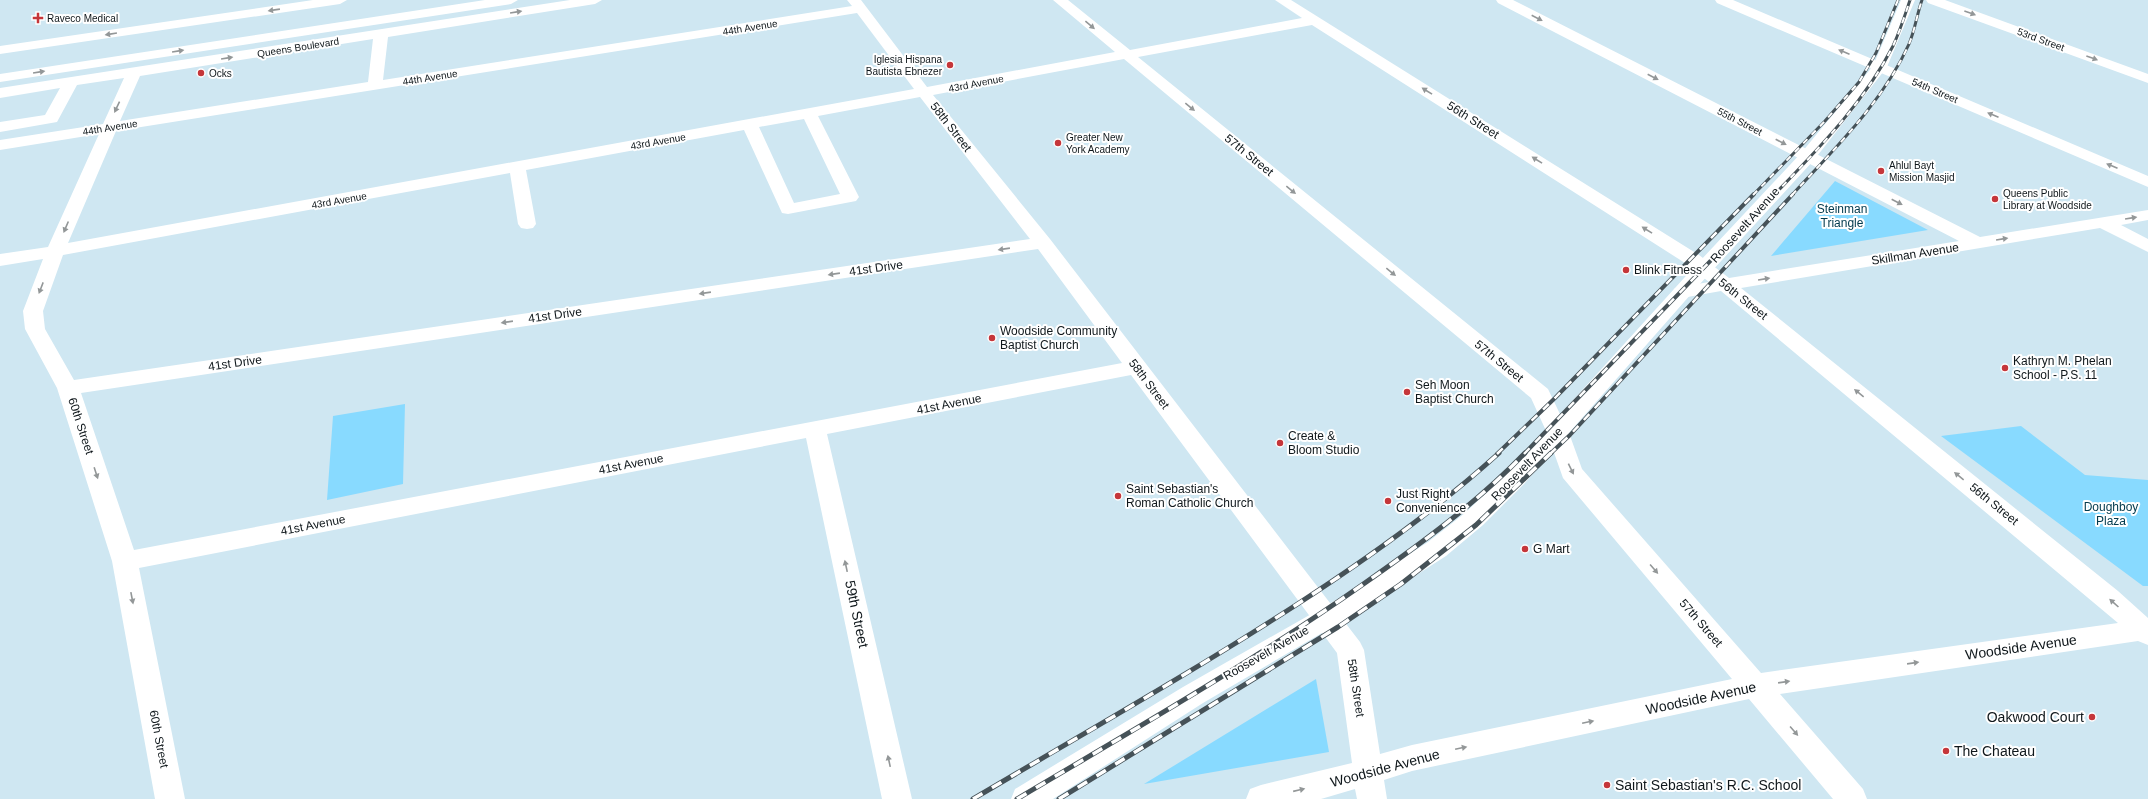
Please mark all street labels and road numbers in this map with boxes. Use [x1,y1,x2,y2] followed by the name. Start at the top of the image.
[722,18,779,37] street label: 44th Avenue
[2016,26,2066,53] street label: 53rd Street
[256,36,340,59] street label: Queens Boulevard
[402,68,459,87] street label: 44th Avenue
[948,73,1005,94] street label: 43rd Avenue
[1910,76,1960,105] street label: 54th Street
[1444,99,1502,142] street label: 56th Street
[927,100,975,155] street label: 58th Street
[1715,105,1764,138] street label: 55th Street
[82,118,139,137] street label: 44th Avenue
[630,131,687,152] street label: 43rd Avenue
[1222,131,1277,179] street label: 57th Street
[1708,184,1783,266] street label: Roosevelt Avenue
[311,190,368,211] street label: 43rd Avenue
[1870,240,1960,268] street label: Skillman Avenue
[848,257,904,279] street label: 41st Drive
[1716,275,1771,323] street label: 56th Street
[527,304,583,326] street label: 41st Drive
[1472,337,1527,385] street label: 57th Street
[207,352,263,374] street label: 41st Drive
[1126,356,1173,412] street label: 58th Street
[915,391,983,417] street label: 41st Avenue
[65,396,97,457] street label: 60th Street
[1488,424,1566,504] street label: Roosevelt Avenue
[597,451,665,477] street label: 41st Avenue
[1967,480,2022,528] street label: 56th Street
[279,512,347,538] street label: 41st Avenue
[842,579,872,649] street label: 59th Street
[1676,596,1726,650] street label: 57th Street
[1221,623,1312,683] street label: Roosevelt Avenue
[1964,631,2078,663] street label: Woodside Avenue
[1344,658,1368,719] street label: 58th Street
[1644,678,1758,718] street label: Woodside Avenue
[147,709,172,770] street label: 60th Street
[1329,746,1442,790] street label: Woodside Avenue

